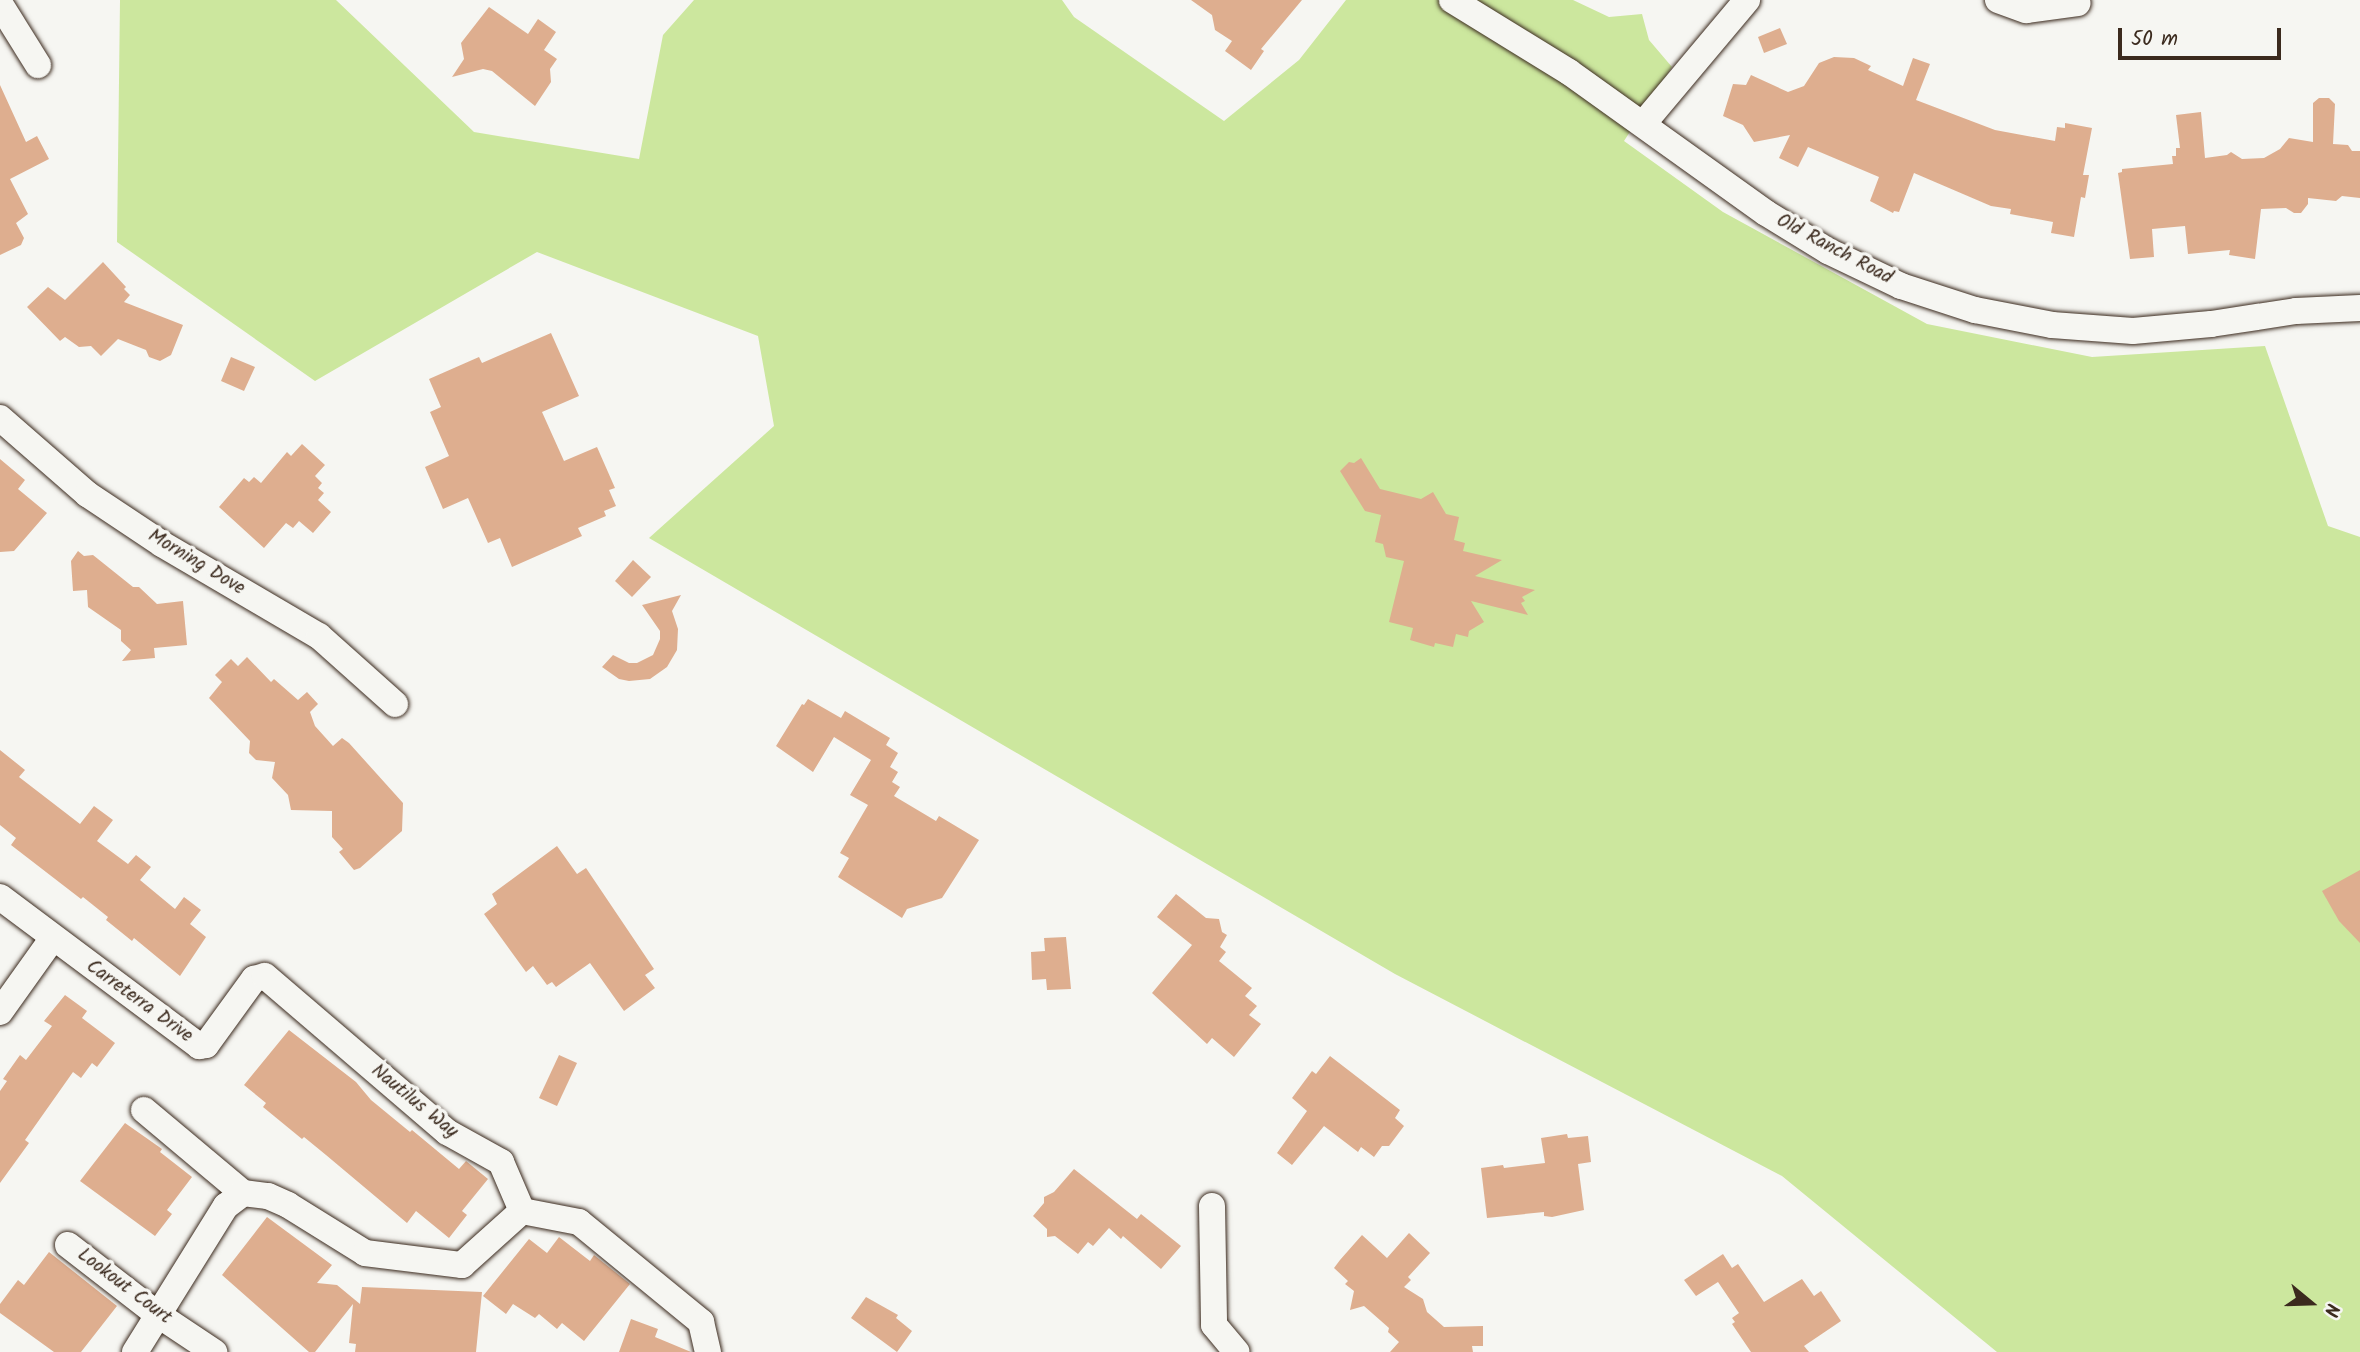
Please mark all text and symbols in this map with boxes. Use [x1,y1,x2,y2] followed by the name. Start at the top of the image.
[2122,14,2285,58] scale bar
[2131,23,2178,56] text: 50 m
[1772,210,1896,290] street label: Old Ranch Road
[144,525,248,601] street label: Morning Dove
[81,956,197,1048] street label: Carreterra Drive
[366,1060,462,1144] street label: Nautilus Way
[72,1244,176,1330] street label: Lookout Court
[2276,1268,2346,1338] north arrow
[2315,1299,2347,1320] text: N

